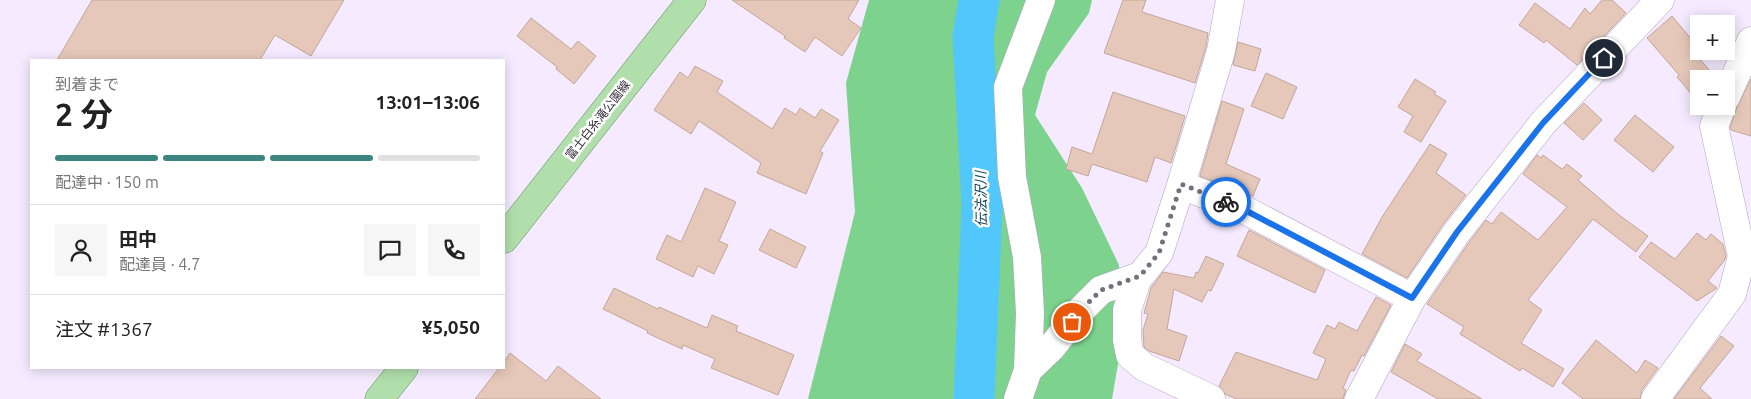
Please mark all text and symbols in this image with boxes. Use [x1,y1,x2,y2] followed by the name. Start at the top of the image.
[1690,15,1735,115] map controls
[1690,15,1735,60] button: +
[1583,37,1625,79] pin
[1590,44,1618,72] icon: home
[1690,70,1735,115] button: −
[55,75,119,93] text: 到着まで
[563,78,632,162] street label: 富士白糸滝公園線
[375,91,480,113] text: 13:01–13:06
[55,96,113,132] text: 2 分
[972,169,989,227] water label: 伝法沢川
[55,173,159,191] text: 配達中 · 150 m
[1201,177,1251,227] courier
[1212,188,1240,216] icon: bike
[55,224,107,276] button: person
[364,224,416,276] button: chat
[428,224,480,276] button: phone
[119,228,157,250] text: 田中
[119,255,200,273] text: 配達員 · 4.7
[1051,301,1093,343] pin
[1058,308,1086,336] icon: bag
[422,316,480,338] text: ¥5,050
[55,318,153,340] text: 注文 #1367

